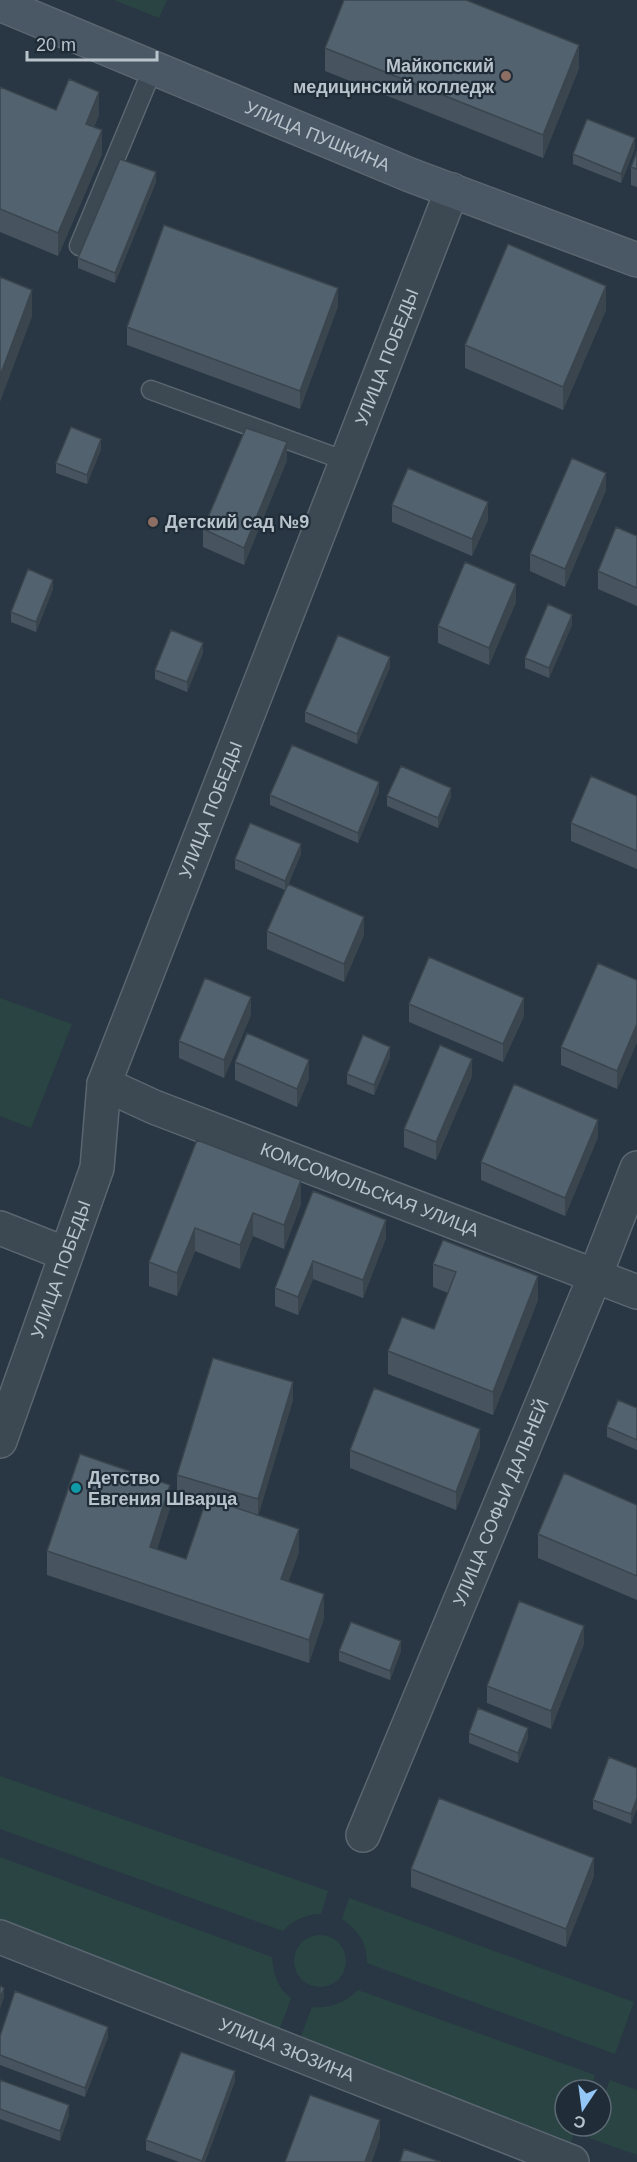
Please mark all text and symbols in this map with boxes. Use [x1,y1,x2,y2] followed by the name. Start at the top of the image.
[27,24,158,62] scale bar
[36,35,76,55] text: 20 m
[293,56,494,97] place label: Майкопский медицинский колледж
[499,69,513,83] marker: Майкопский медицинский колледж
[242,97,393,176] street label: УЛИЦА ПУШКИНА
[351,286,423,428] street label: УЛИЦА ПОБЕДЫ
[165,512,309,532] place label: Детский сад №9
[146,515,160,529] marker: Детский сад №9
[175,739,246,881] street label: УЛИЦА ПОБЕДЫ
[258,1139,482,1241] street label: КОМСОМОЛЬСКАЯ УЛИЦА
[27,1198,95,1341] street label: УЛИЦА ПОБЕДЫ
[449,1396,553,1609] street label: УЛИЦА СОФЬИ ДАЛЬНЕЙ
[88,1468,238,1509] place label: Детство Евгения Шварца
[69,1481,83,1495] marker: Детство Евгения Шварца
[216,2014,357,2085] street label: УЛИЦА ЗЮЗИНА
[553,2078,613,2138] north arrow
[572,2112,587,2132] text: С

